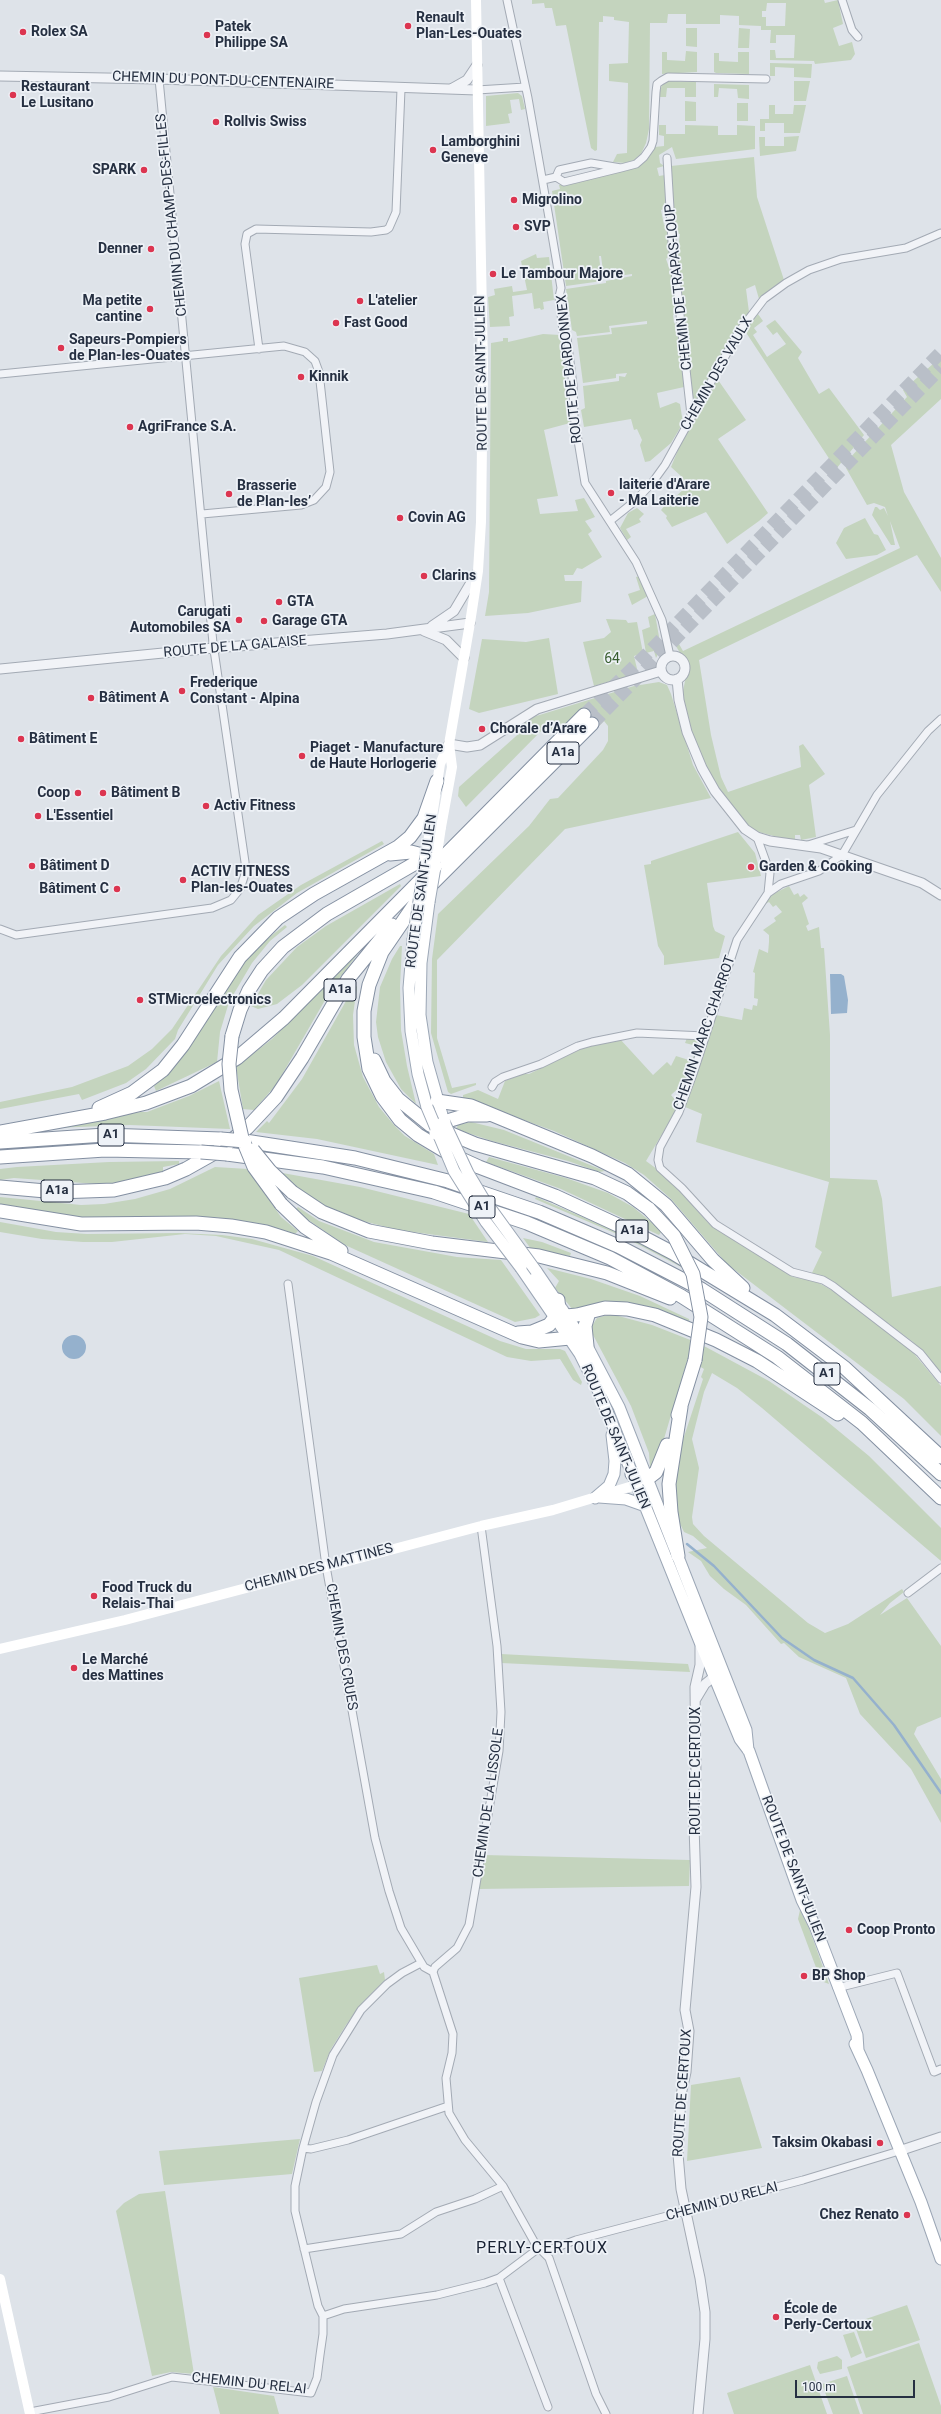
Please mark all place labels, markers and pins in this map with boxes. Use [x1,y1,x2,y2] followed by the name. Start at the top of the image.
[416,10,522,42] place label: Renault Plan-Les-Ouates
[215,19,288,52] place label: Patek Philippe SA
[403,21,413,31] marker: Renault Plan-Les-Ouates
[31,24,88,40] place label: Rolex SA
[18,27,28,37] marker: Rolex SA
[202,30,212,40] marker: Patek Philippe SA
[21,79,94,112] place label: Restaurant Le Lusitano
[8,90,18,100] marker: Restaurant Le Lusitano
[224,114,307,130] place label: Rollvis Swiss
[211,117,221,127] marker: Rollvis Swiss
[441,134,520,166] place label: Lamborghini Geneve
[428,145,438,155] marker: Lamborghini Geneve
[92,162,136,178] place label: SPARK
[139,165,149,175] marker: SPARK
[522,192,582,208] place label: Migrolino
[509,195,519,205] marker: Migrolino
[524,219,551,235] place label: SVP
[511,222,521,232] marker: SVP
[98,241,143,257] place label: Denner
[146,244,156,254] marker: Denner
[501,266,623,282] place label: Le Tambour Majore
[488,269,498,279] marker: Le Tambour Majore
[83,293,142,326] place label: Ma petite cantine
[368,293,417,309] place label: L'atelier
[355,296,365,306] marker: L'atelier
[145,304,155,314] marker: Ma petite cantine
[344,315,408,331] place label: Fast Good
[331,318,341,328] marker: Fast Good
[69,332,190,364] place label: Sapeurs-Pompiers de Plan-les-Ouates
[56,343,66,353] marker: Sapeurs-Pompiers de Plan-les-Ouates
[309,369,348,385] place label: Kinnik
[296,372,306,382] marker: Kinnik
[138,419,236,435] place label: AgriFrance S.A.
[125,422,135,432] marker: AgriFrance S.A.
[619,477,710,510] place label: laiterie d'Arare - Ma Laiterie
[237,478,311,510] place label: Brasserie de Plan-les’
[606,488,616,498] marker: laiterie d'Arare - Ma Laiterie
[224,489,234,499] marker: Brasserie de Plan-les’
[408,510,466,526] place label: Covin AG
[395,513,405,523] marker: Covin AG
[432,568,476,584] place label: Clarins
[419,571,429,581] marker: Clarins
[287,594,314,610] place label: GTA
[274,597,284,607] marker: GTA
[130,604,231,636] place label: Carugati Automobiles SA
[272,613,347,629] place label: Garage GTA
[234,615,244,625] marker: Carugati Automobiles SA
[259,616,269,626] marker: Garage GTA
[190,675,299,708] place label: Frederique Constant - Alpina
[177,686,187,696] marker: Frederique Constant - Alpina
[99,690,169,706] place label: Bâtiment A
[86,693,96,703] marker: Bâtiment A
[490,721,587,737] place label: Chorale d’Arare
[477,724,487,734] marker: Chorale d’Arare
[29,731,97,747] place label: Bâtiment E
[16,734,26,744] marker: Bâtiment E
[310,740,443,772] place label: Piaget - Manufacture de Haute Horlogerie
[297,751,307,761] marker: Piaget - Manufacture de Haute Horlogerie
[37,785,70,801] place label: Coop
[111,785,181,801] place label: Bâtiment B
[73,788,83,798] marker: Coop
[98,788,108,798] marker: Bâtiment B
[214,798,296,814] place label: Activ Fitness
[201,801,211,811] marker: Activ Fitness
[46,808,113,824] place label: L'Essentiel
[33,811,43,821] marker: L'Essentiel
[40,858,110,874] place label: Bâtiment D
[759,859,872,875] place label: Garden & Cooking
[27,861,37,871] marker: Bâtiment D
[746,862,756,872] marker: Garden & Cooking
[191,864,293,896] place label: ACTIV FITNESS Plan-les-Ouates
[178,875,188,885] marker: ACTIV FITNESS Plan-les-Ouates
[39,881,109,897] place label: Bâtiment C
[112,884,122,894] marker: Bâtiment C
[148,992,271,1008] place label: STMicroelectronics
[135,995,145,1005] marker: STMicroelectronics
[102,1580,192,1612] place label: Food Truck du Relais-Thai
[89,1591,99,1601] marker: Food Truck du Relais-Thai
[82,1652,164,1684] place label: Le Marché des Mattines
[69,1663,79,1673] marker: Le Marché des Mattines
[857,1922,935,1938] place label: Coop Pronto
[844,1925,854,1935] marker: Coop Pronto
[812,1968,866,1984] place label: BP Shop
[799,1971,809,1981] marker: BP Shop
[772,2135,872,2151] place label: Taksim Okabasi
[875,2138,885,2148] marker: Taksim Okabasi
[820,2207,899,2223] place label: Chez Renato
[902,2210,912,2220] marker: Chez Renato
[784,2301,872,2334] place label: École de Perly-Certoux
[771,2312,781,2322] marker: École de Perly-Certoux

